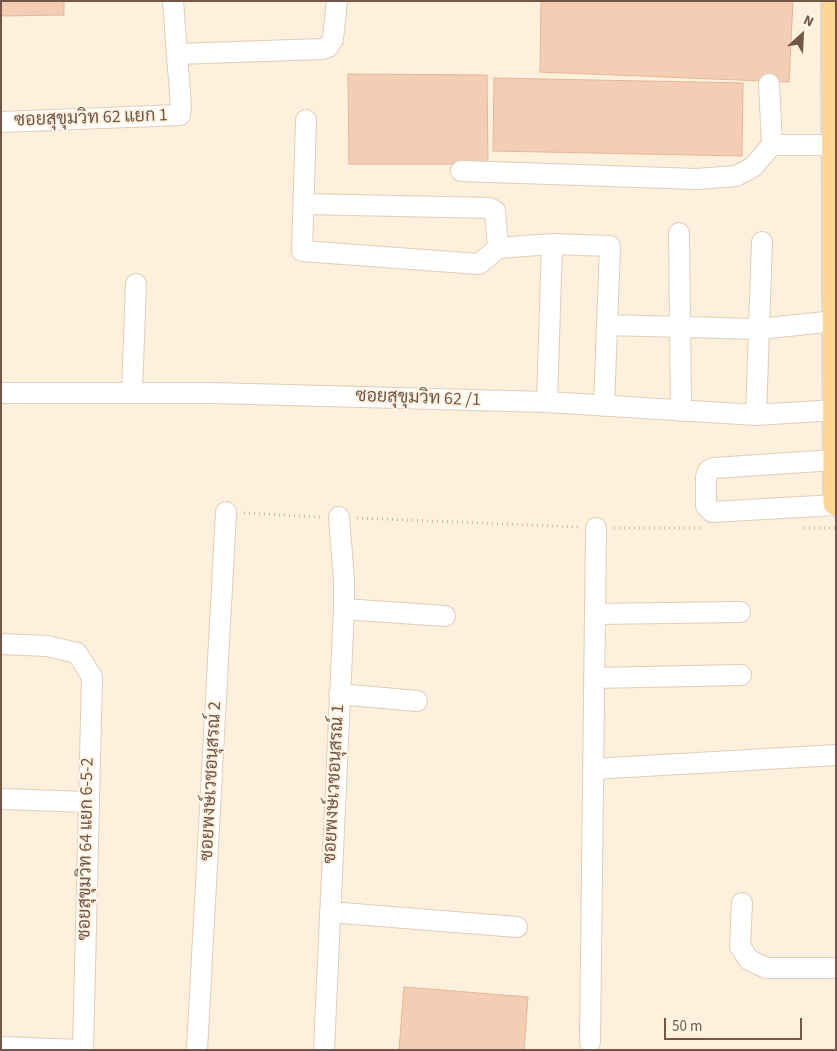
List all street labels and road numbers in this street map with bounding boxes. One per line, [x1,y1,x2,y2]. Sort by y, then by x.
street label: ซอยสุขุมวิท 62 แยก 1 [14,106,168,132]
street label: ซอยสุขุมวิท 62 /1 [355,386,481,412]
street label: ซอยพงษ์เวชอนุสรณ์ 2 [197,701,227,861]
street label: ซอยพงษ์เวชอนุสรณ์ 1 [320,704,350,864]
street label: ซอยสุขุมวิท 64 แยก 6-5-2 [75,757,99,941]

